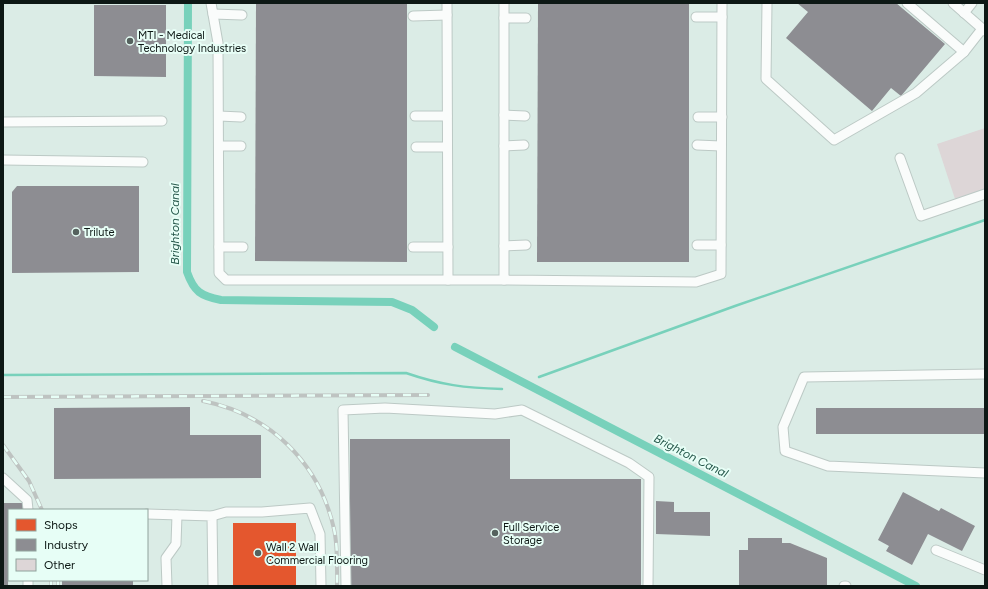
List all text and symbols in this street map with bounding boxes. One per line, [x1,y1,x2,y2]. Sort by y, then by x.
place label: MTI - Medical Technology Industries [138,29,246,55]
marker: MTI - Medical Technology Industries [125,36,135,46]
water label: Brighton Canal [168,183,182,265]
place label: Trilute [84,226,115,239]
marker: Trilute [71,227,81,237]
water label: Brighton Canal [652,431,731,481]
legend [8,509,148,581]
text: Shops [44,518,78,532]
place label: Full Service Storage [503,521,559,547]
marker: Full Service Storage [490,528,500,538]
text: Industry [44,538,89,552]
place label: Wall 2 Wall Commercial Flooring [266,541,368,567]
marker: Wall 2 Wall Commercial Flooring [253,548,263,558]
text: Other [44,558,75,572]

